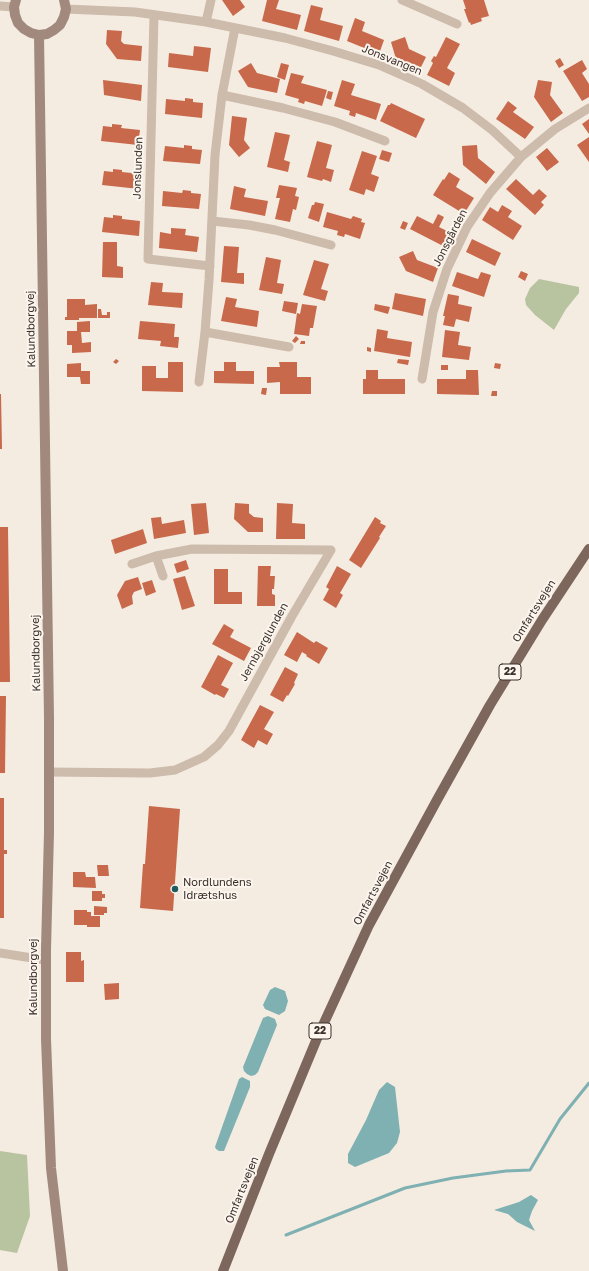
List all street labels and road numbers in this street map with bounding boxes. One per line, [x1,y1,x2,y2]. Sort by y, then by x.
street label: Jonsvangen [360,42,424,78]
street label: Jonslunden [130,137,146,199]
street label: Jonsgården [430,207,470,269]
street label: Kalundborgvej [24,290,38,368]
street label: Omfartsvejen [510,577,558,645]
street label: Jernbjerglunden [237,601,291,683]
street label: Kalundborgvej [29,614,43,692]
road number: 22 [499,664,521,680]
street label: Omfartsvejen [350,859,396,927]
street label: Kalundborgvej [27,939,41,1015]
road number: 22 [309,1023,331,1039]
street label: Omfartsvejen [223,1155,261,1225]

